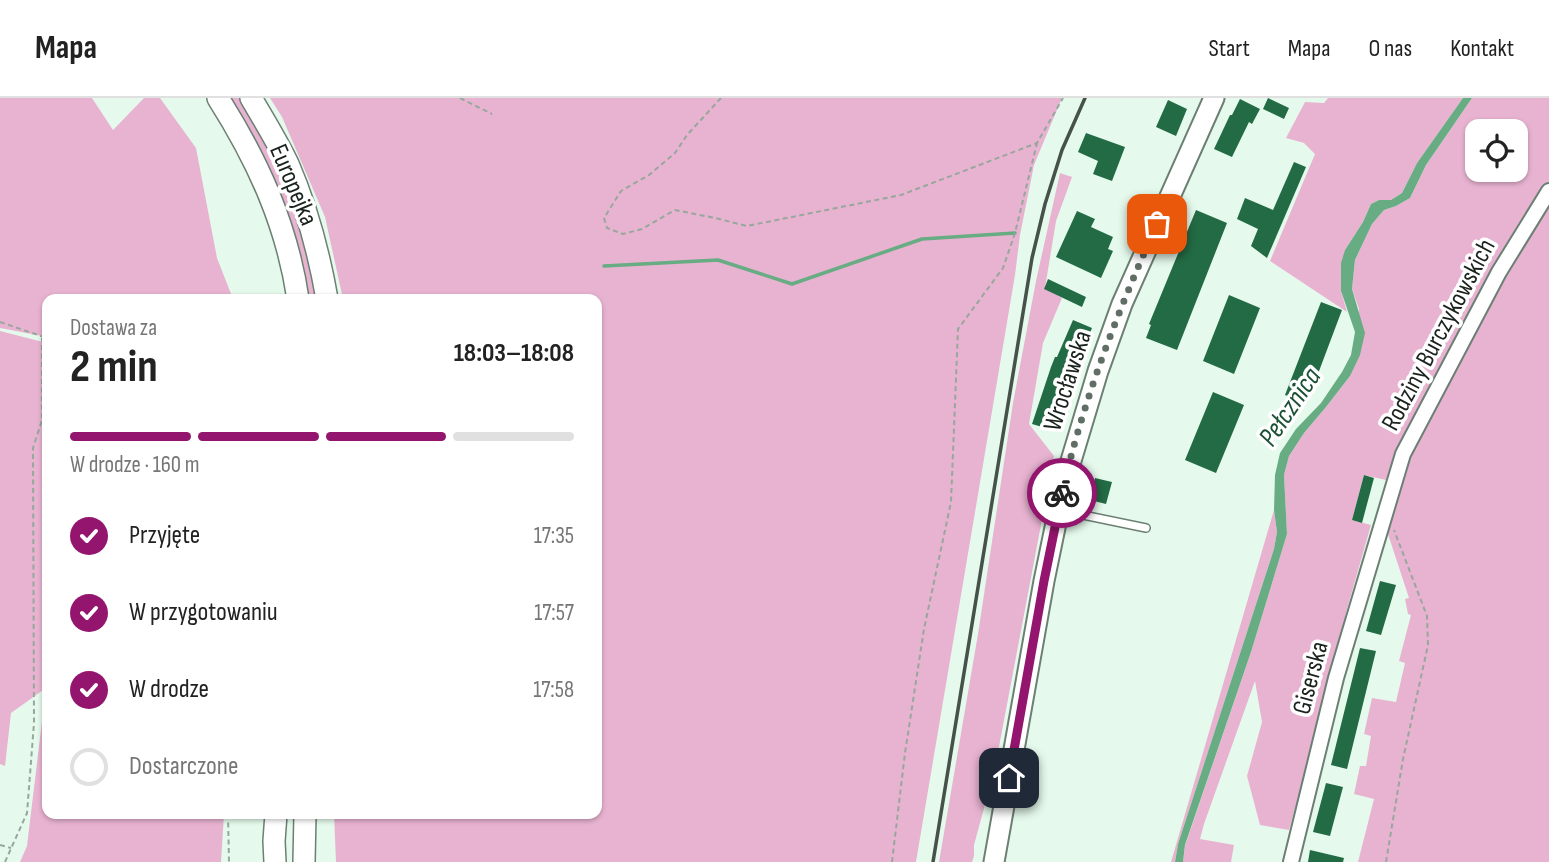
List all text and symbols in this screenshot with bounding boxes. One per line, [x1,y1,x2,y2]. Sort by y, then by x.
text: Mapa [35,28,97,68]
text: Start [1209,34,1250,63]
text: Mapa [1288,34,1330,63]
text: O nas [1368,34,1412,63]
text: Kontakt [1450,34,1514,63]
map controls [1465,119,1528,182]
button: locate [1465,119,1528,182]
street label: Europejka [262,140,324,230]
pin [1127,194,1187,254]
icon: bag [1138,205,1176,243]
street label: Rodziny Burczykowskich [1375,234,1503,436]
text: Dostawa za [70,314,157,342]
street label: Wrocławska [1037,327,1099,435]
text: 18:03–18:08 [454,338,574,369]
text: 2 min [70,340,158,395]
water label: Pełcznica [1252,361,1328,452]
text: W drodze · 160 m [70,451,199,479]
courier [1027,458,1097,528]
icon: bike [1043,474,1081,512]
icon: check [70,517,108,555]
text: Przyjęte [129,520,200,551]
text: 17:35 [534,522,574,550]
icon: check [70,594,108,632]
text: W przygotowaniu [129,597,278,628]
text: 17:57 [534,599,574,627]
street label: Giserska [1286,638,1336,718]
icon: check [70,671,108,709]
text: W drodze [129,674,209,705]
text: 17:58 [533,676,574,704]
pin [979,748,1039,808]
text: Dostarczone [129,751,238,782]
icon: home [990,759,1028,797]

